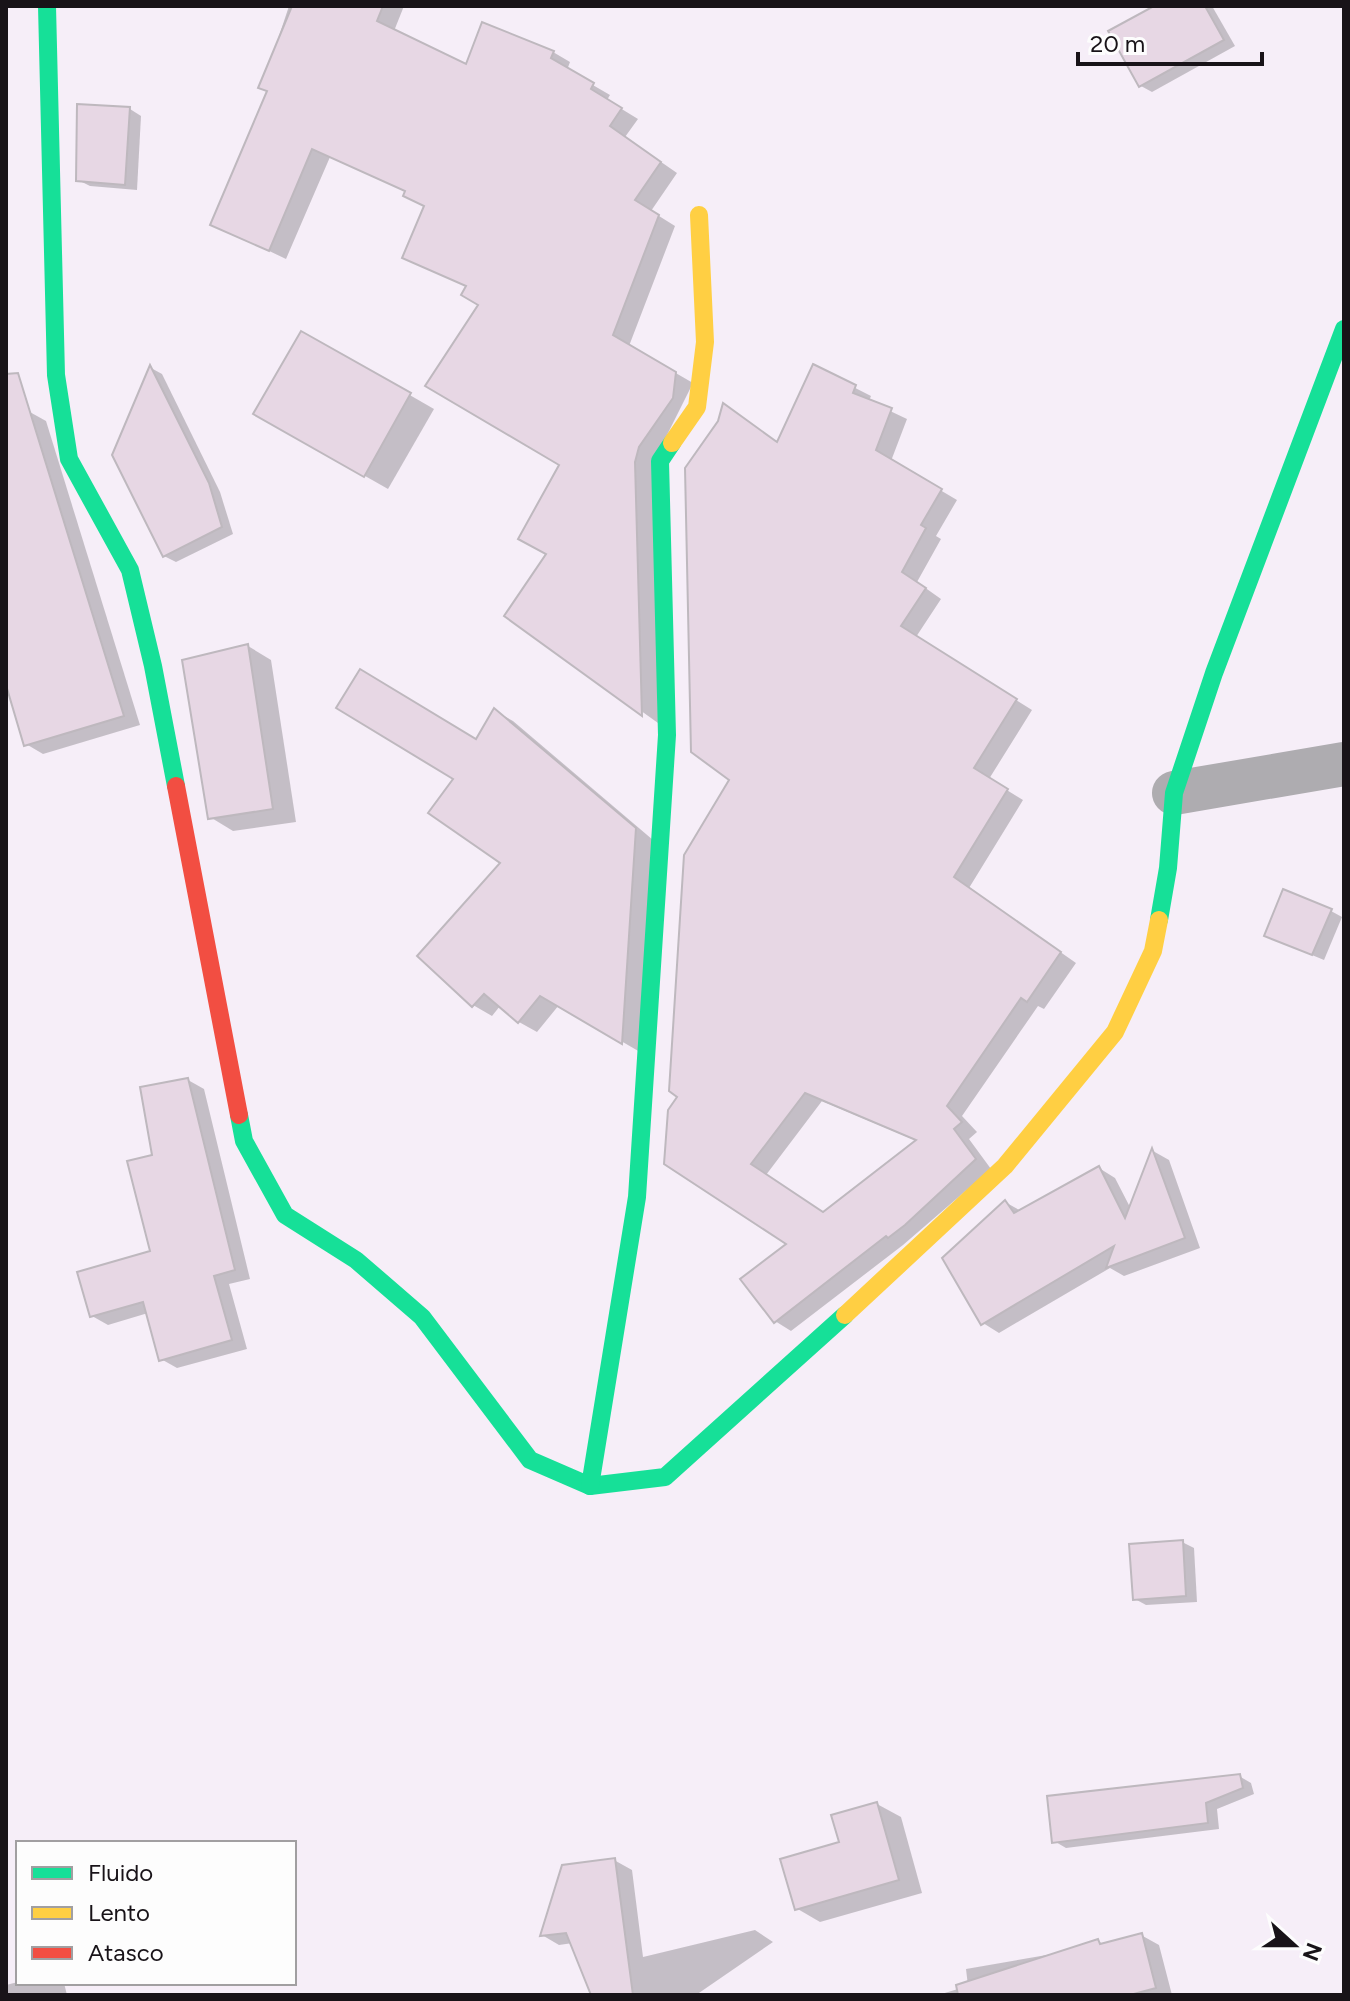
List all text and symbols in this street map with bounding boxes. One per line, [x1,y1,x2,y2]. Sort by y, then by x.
scale bar [1078,16,1262,66]
text: 20 m [1090,29,1145,58]
legend [16,1841,296,1985]
text: Fluido [88,1858,153,1887]
text: Lento [88,1898,150,1927]
north arrow [1254,1905,1334,1985]
text: Atasco [88,1938,164,1967]
text: N [1297,1939,1328,1965]

